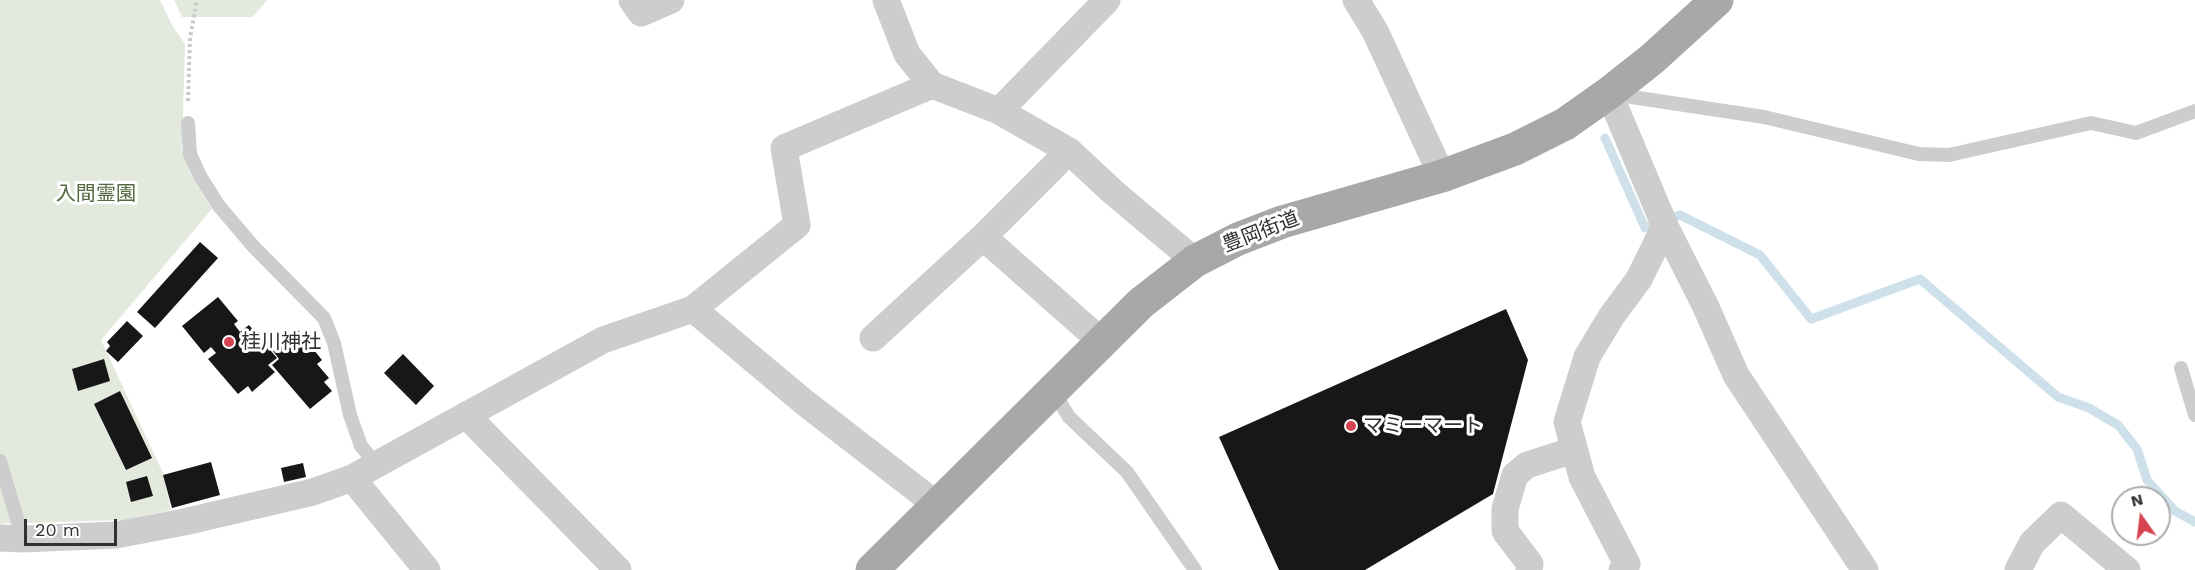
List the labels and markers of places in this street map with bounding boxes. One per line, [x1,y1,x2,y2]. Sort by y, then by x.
place label: 桂川神社 [241,330,321,354]
marker: 桂川神社 [222,335,236,349]
place label: マミーマート [1363,414,1483,438]
marker: マミーマート [1344,419,1358,433]

